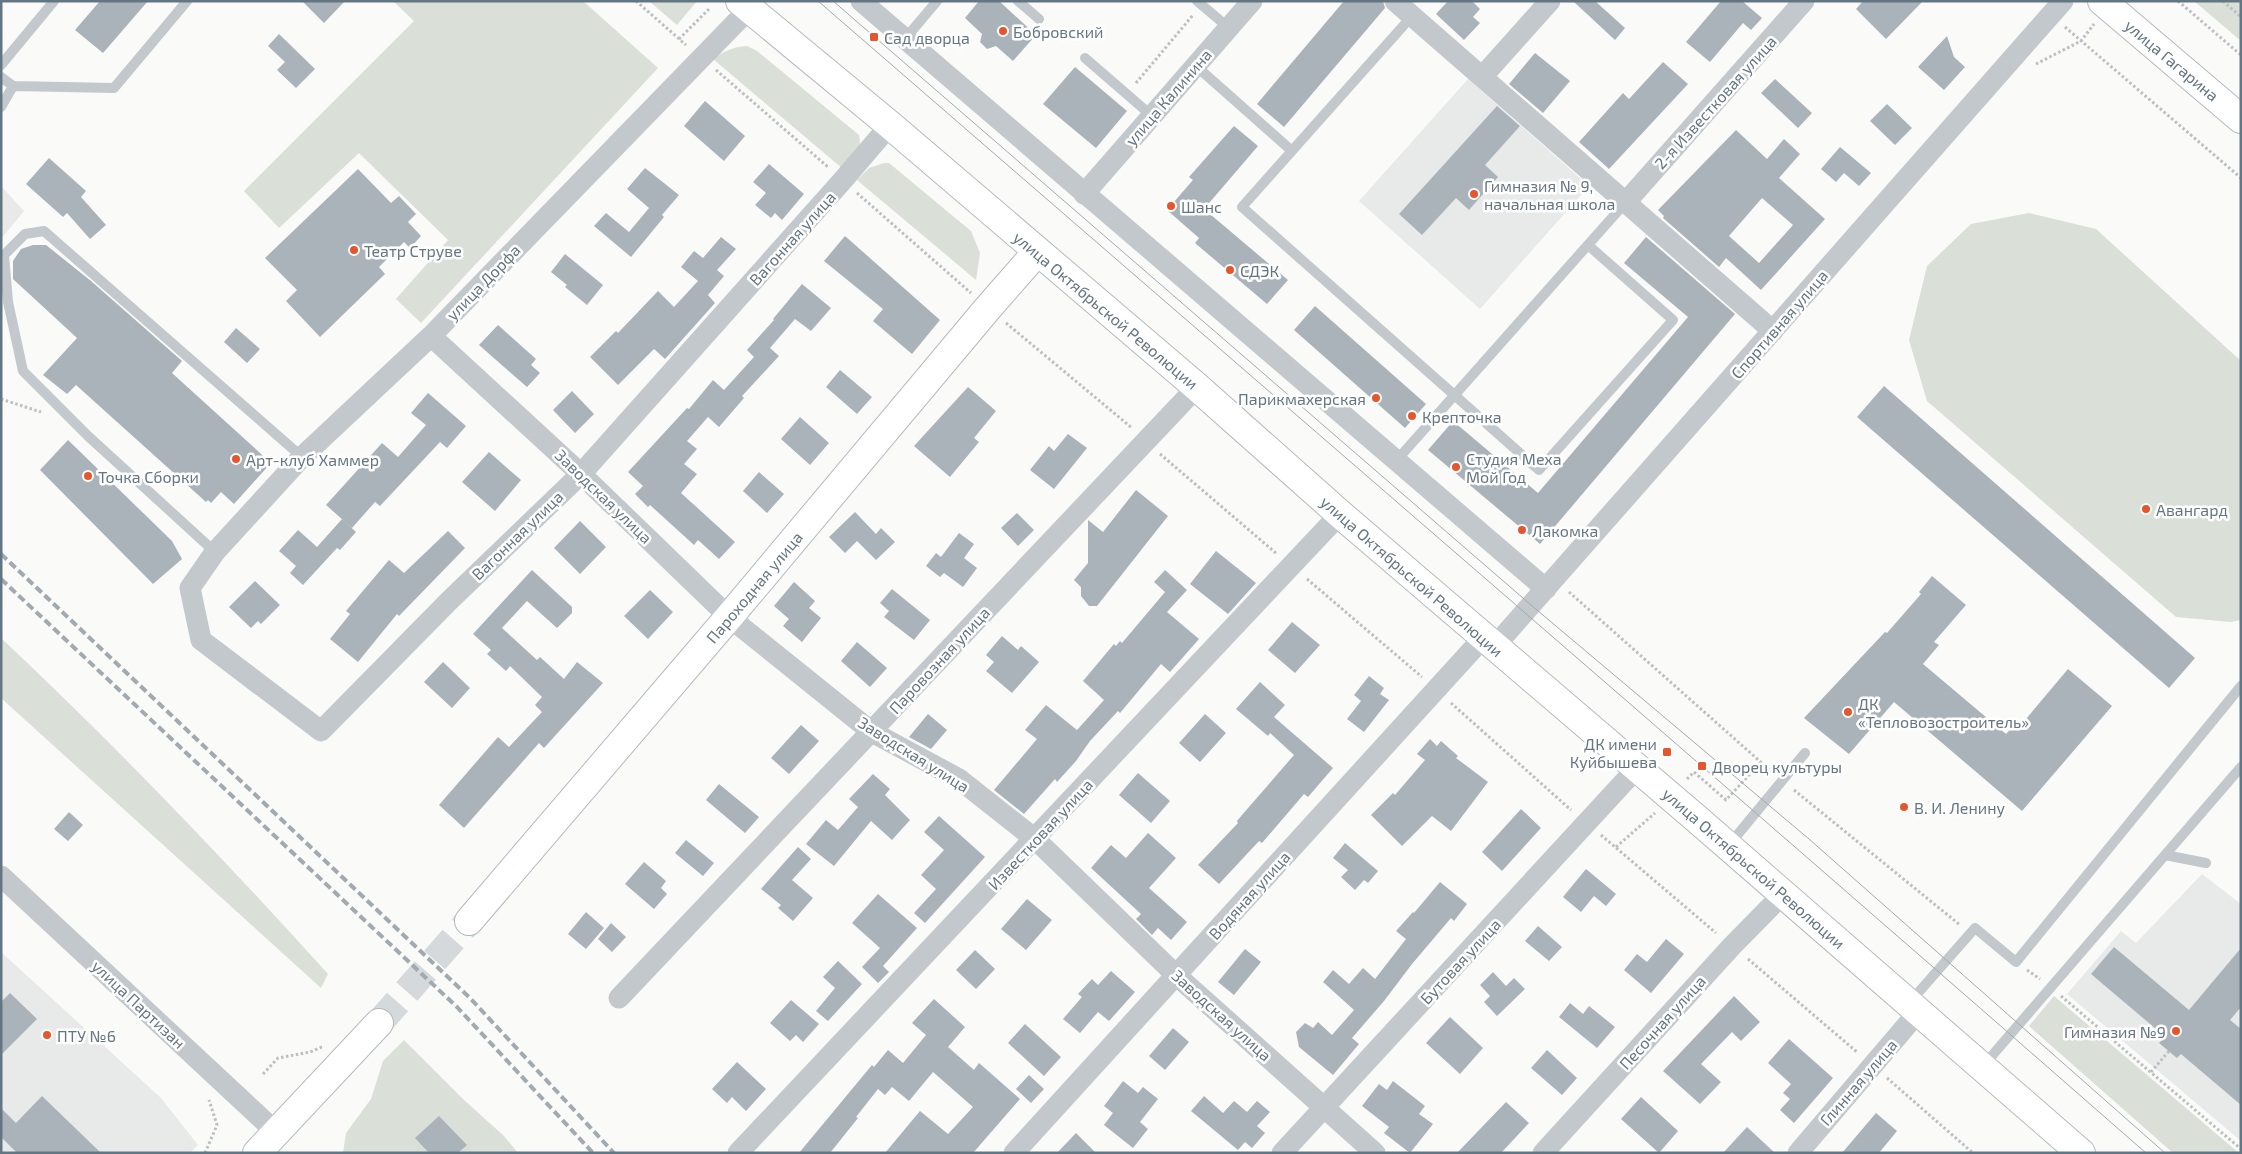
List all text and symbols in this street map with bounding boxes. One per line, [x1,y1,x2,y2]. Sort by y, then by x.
street label: улица Гагарина [2121,15,2223,106]
place label: Бобровский [1013,22,1103,41]
marker: Бобровский [997,25,1009,37]
place label: Сад дворца [884,28,970,47]
marker: Сад дворца [868,31,880,43]
street label: 2-я Известковая улица [1650,31,1781,173]
street label: улица Калинина [1121,45,1216,150]
place label: Гимназия № 9, начальная школа [1484,176,1615,213]
street label: Вагонная улица [745,187,840,289]
marker: Гимназия № 9, начальная школа [1468,188,1480,200]
place label: Шанс [1181,197,1222,216]
marker: Шанс [1165,200,1177,212]
street label: улица Октябрьской Революции [1009,227,1202,394]
street label: улица Дорфа [442,240,525,325]
place label: Театр Струве [364,241,462,261]
marker: Театр Струве [348,244,360,256]
place label: СДЭК [1240,261,1279,280]
marker: СДЭК [1224,264,1236,276]
street label: Спортивная улица [1727,266,1832,383]
place label: Парикмахерская [1238,389,1366,408]
marker: Парикмахерская [1370,392,1382,404]
place label: Крепточка [1422,407,1502,426]
marker: Крепточка [1406,410,1418,422]
street label: Заводская улица [551,445,656,548]
place label: Студия Меха Мой Год [1466,449,1562,486]
place label: Арт-клуб Хаммер [246,450,379,470]
marker: Арт-клуб Хаммер [230,453,242,465]
marker: Студия Меха Мой Год [1450,461,1462,473]
place label: Точка Сборки [98,467,199,486]
marker: Точка Сборки [82,470,94,482]
street label: Вагонная улица [467,487,567,584]
street label: улица Октябрьской Революции [1316,492,1507,661]
place label: Авангард [2156,500,2228,519]
marker: Авангард [2140,503,2152,515]
place label: Лакомка [1532,521,1598,540]
marker: Лакомка [1516,524,1528,536]
street label: Пароходная улица [702,527,807,647]
street label: Паровозная улица [885,603,994,718]
place label: ДК «Тепловозостроитель» [1858,694,2029,731]
marker: ДК «Тепловозостроитель» [1842,706,1854,718]
street label: Заводская улица [855,712,973,797]
place label: ДК имени Куйбышева [1570,734,1657,772]
marker: ДК имени Куйбышева [1661,746,1673,758]
place label: Дворец культуры [1712,757,1842,777]
marker: Дворец культуры [1696,760,1708,772]
street label: Известковая улица [984,775,1097,894]
street label: улица Октябрьской Революции [1658,784,1849,953]
place label: В. И. Ленину [1914,798,2006,818]
marker: В. И. Ленину [1898,801,1910,813]
street label: Водяная улица [1204,847,1294,944]
street label: Бутовая улица [1416,914,1505,1008]
street label: улица Партизан [88,956,190,1053]
street label: Заводская улица [1168,965,1276,1065]
street label: Песочная улица [1615,971,1710,1074]
place label: Гимназия №9 [2064,1022,2166,1041]
marker: Гимназия №9 [2170,1025,2182,1037]
place label: ПТУ №6 [57,1026,116,1045]
marker: ПТУ №6 [41,1029,53,1041]
street label: Глинная улица [1815,1035,1901,1130]

